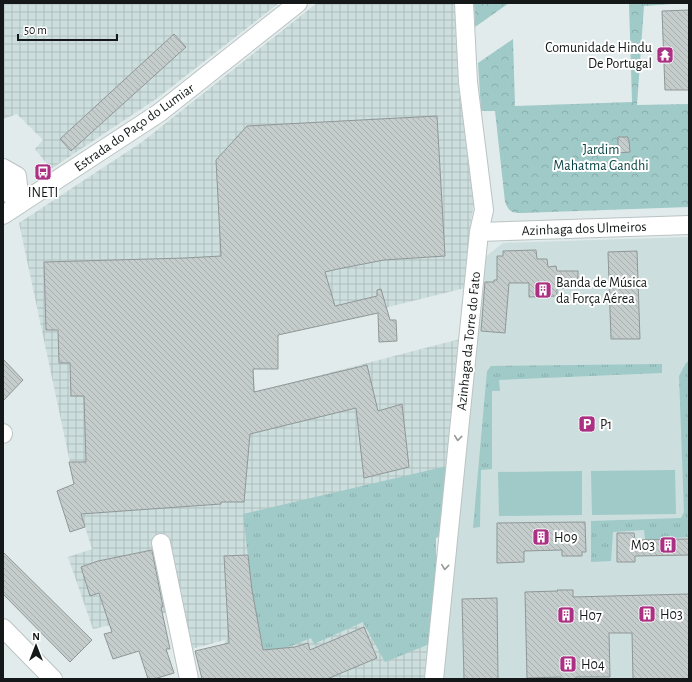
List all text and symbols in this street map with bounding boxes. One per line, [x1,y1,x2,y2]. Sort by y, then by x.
scale bar [18,16,117,42]
text: 50 m [24,24,47,36]
place label: Comunidade Hindu De Portugal [545,41,652,71]
temple icon: Comunidade Hindu De Portugal [655,45,675,65]
street label: Estrada do Paço do Lumiar [72,81,197,174]
park label: Jardim Mahatma Gandhi [553,143,649,173]
bus stop icon: INETI [33,162,53,182]
place label: INETI [28,186,58,200]
street label: Azinhaga dos Ulmeiros [521,220,647,238]
street label: Azinhaga da Torre do Fato [455,271,483,411]
place label: Banda de Música da Força Aérea [556,276,648,306]
building icon: Banda de Música da Força Aérea [533,280,553,300]
parking icon: P1 [577,414,597,434]
place label: P1 [600,418,612,432]
one-way arrow [454,435,463,441]
building icon: H09 [531,527,551,547]
place label: H09 [554,531,578,545]
building icon: M03 [658,535,678,555]
place label: M03 [631,539,655,553]
one-way arrow [441,564,450,570]
building icon: H03 [637,604,657,624]
building icon: H07 [556,605,576,625]
place label: H03 [660,608,683,622]
place label: H07 [579,609,602,623]
north arrow [16,626,56,666]
text: N [32,631,40,642]
building icon: H04 [558,654,578,674]
place label: H04 [581,658,605,672]

